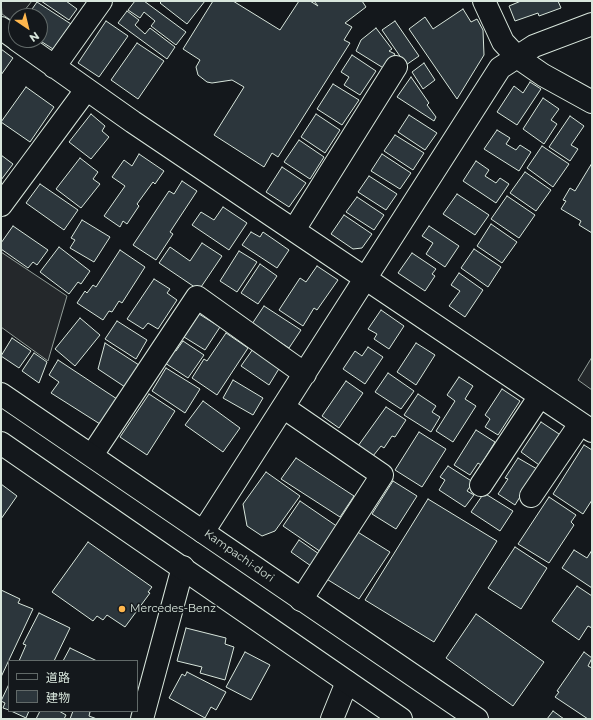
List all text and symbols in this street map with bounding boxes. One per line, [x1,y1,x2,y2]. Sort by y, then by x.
north arrow [8,8,48,48]
text: N [27,29,42,45]
street label: Kampachi-dori [202,527,276,585]
place label: Mercedes-Benz [130,602,216,616]
marker: Mercedes-Benz [117,604,127,614]
legend [8,660,138,712]
text: 道路 [46,670,70,685]
text: 建物 [46,690,70,705]

